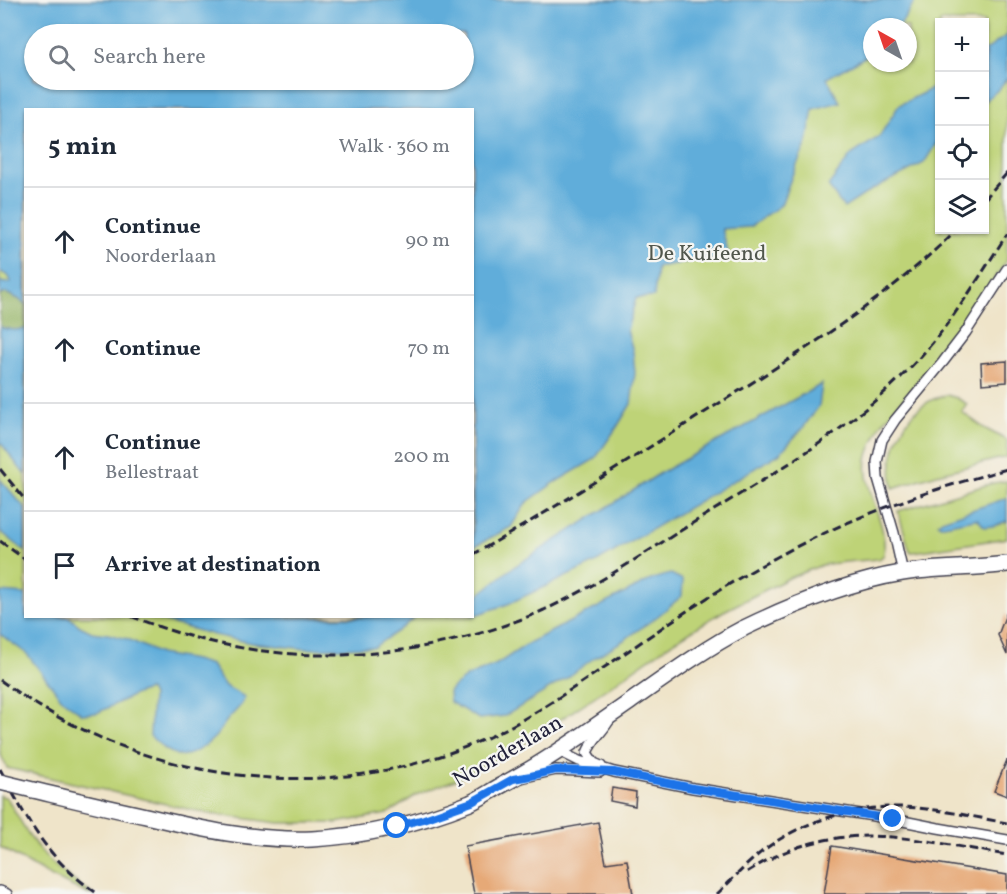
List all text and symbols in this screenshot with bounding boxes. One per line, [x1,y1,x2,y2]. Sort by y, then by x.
north arrow [863,18,917,72]
map controls [935,18,989,234]
button: + [935,18,989,72]
search box [24,24,474,90]
icon: search [45,41,78,74]
text: Search here [93,42,206,73]
button: − [935,72,989,126]
button: locate [935,126,989,180]
text: 5 min [48,129,117,165]
text: Walk · 360 m [338,133,450,161]
button: layers [935,180,989,234]
text: Continue [105,212,201,243]
icon: ahead [48,225,81,258]
text: 90 m [406,227,450,255]
park label: De Kuifeend [648,239,766,270]
text: Noorderlaan [105,243,216,271]
icon: ahead [48,333,81,366]
text: Continue [105,334,201,365]
text: 70 m [407,335,450,363]
text: Continue [105,428,201,459]
icon: ahead [48,441,81,474]
text: 200 m [393,443,450,471]
text: Bellestraat [105,459,199,487]
icon: arrive [48,549,81,582]
text: Arrive at destination [105,550,321,581]
street label: Noorderlaan [447,708,569,796]
route end [879,805,905,831]
route start [383,812,409,838]

